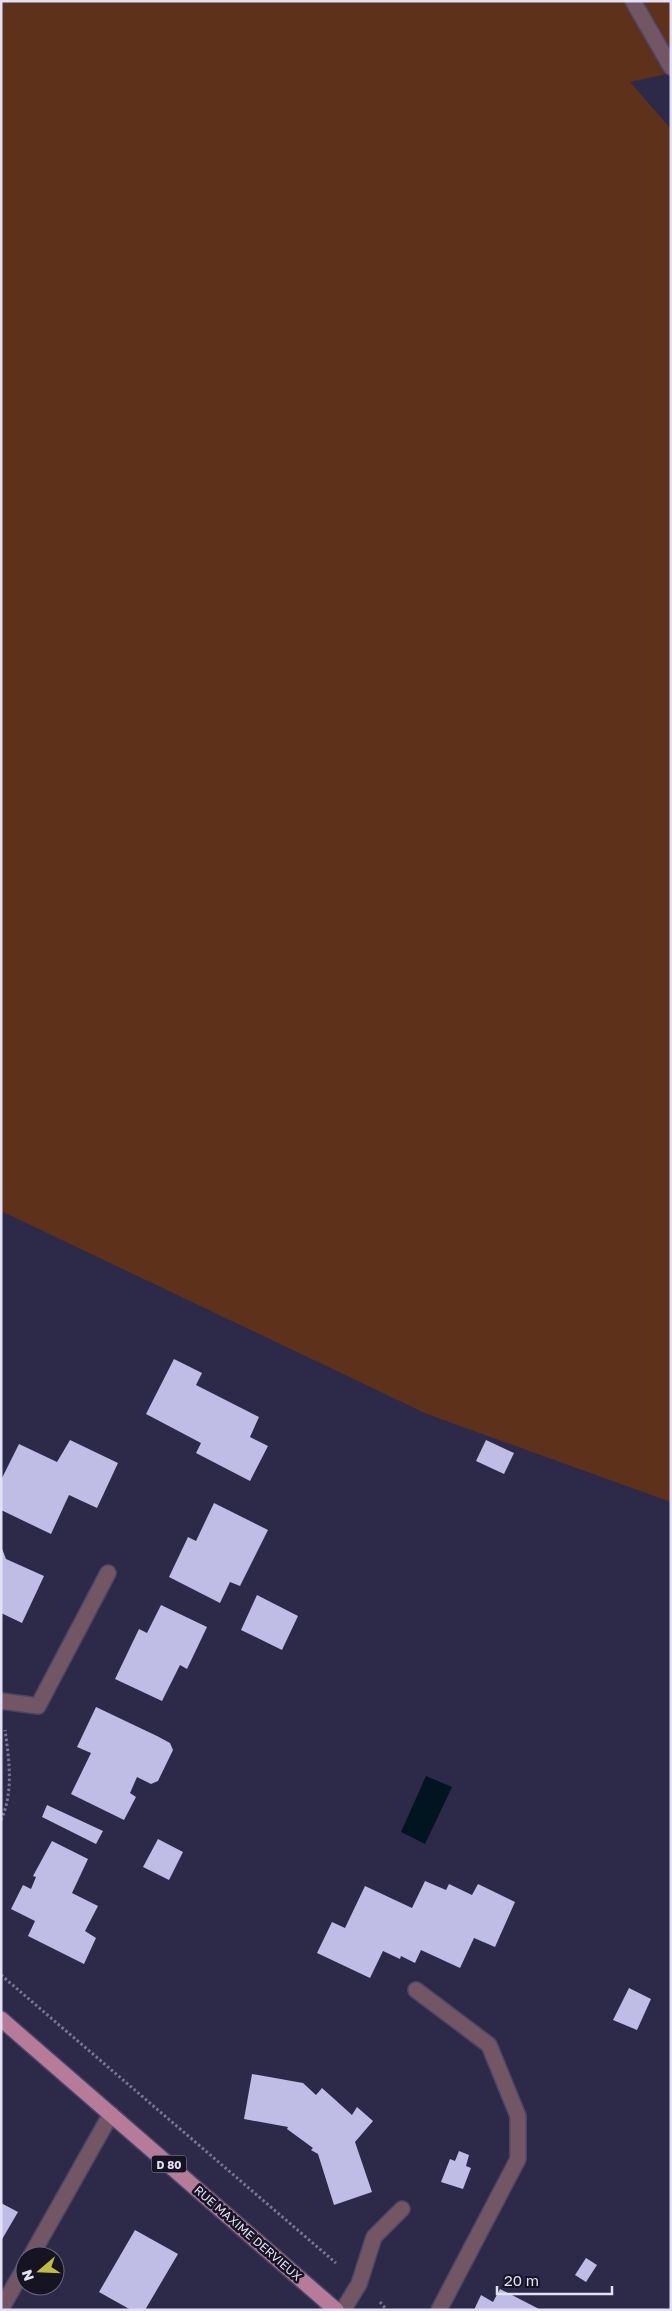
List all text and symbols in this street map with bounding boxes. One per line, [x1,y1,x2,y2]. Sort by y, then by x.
road number: D 80 [152,2156,186,2172]
street label: RUE MAXIME DERVIEUX [191,2182,305,2284]
north arrow [15,2246,65,2296]
scale bar [497,2264,612,2296]
text: N [17,2268,37,2283]
text: 20 m [504,2271,539,2289]

